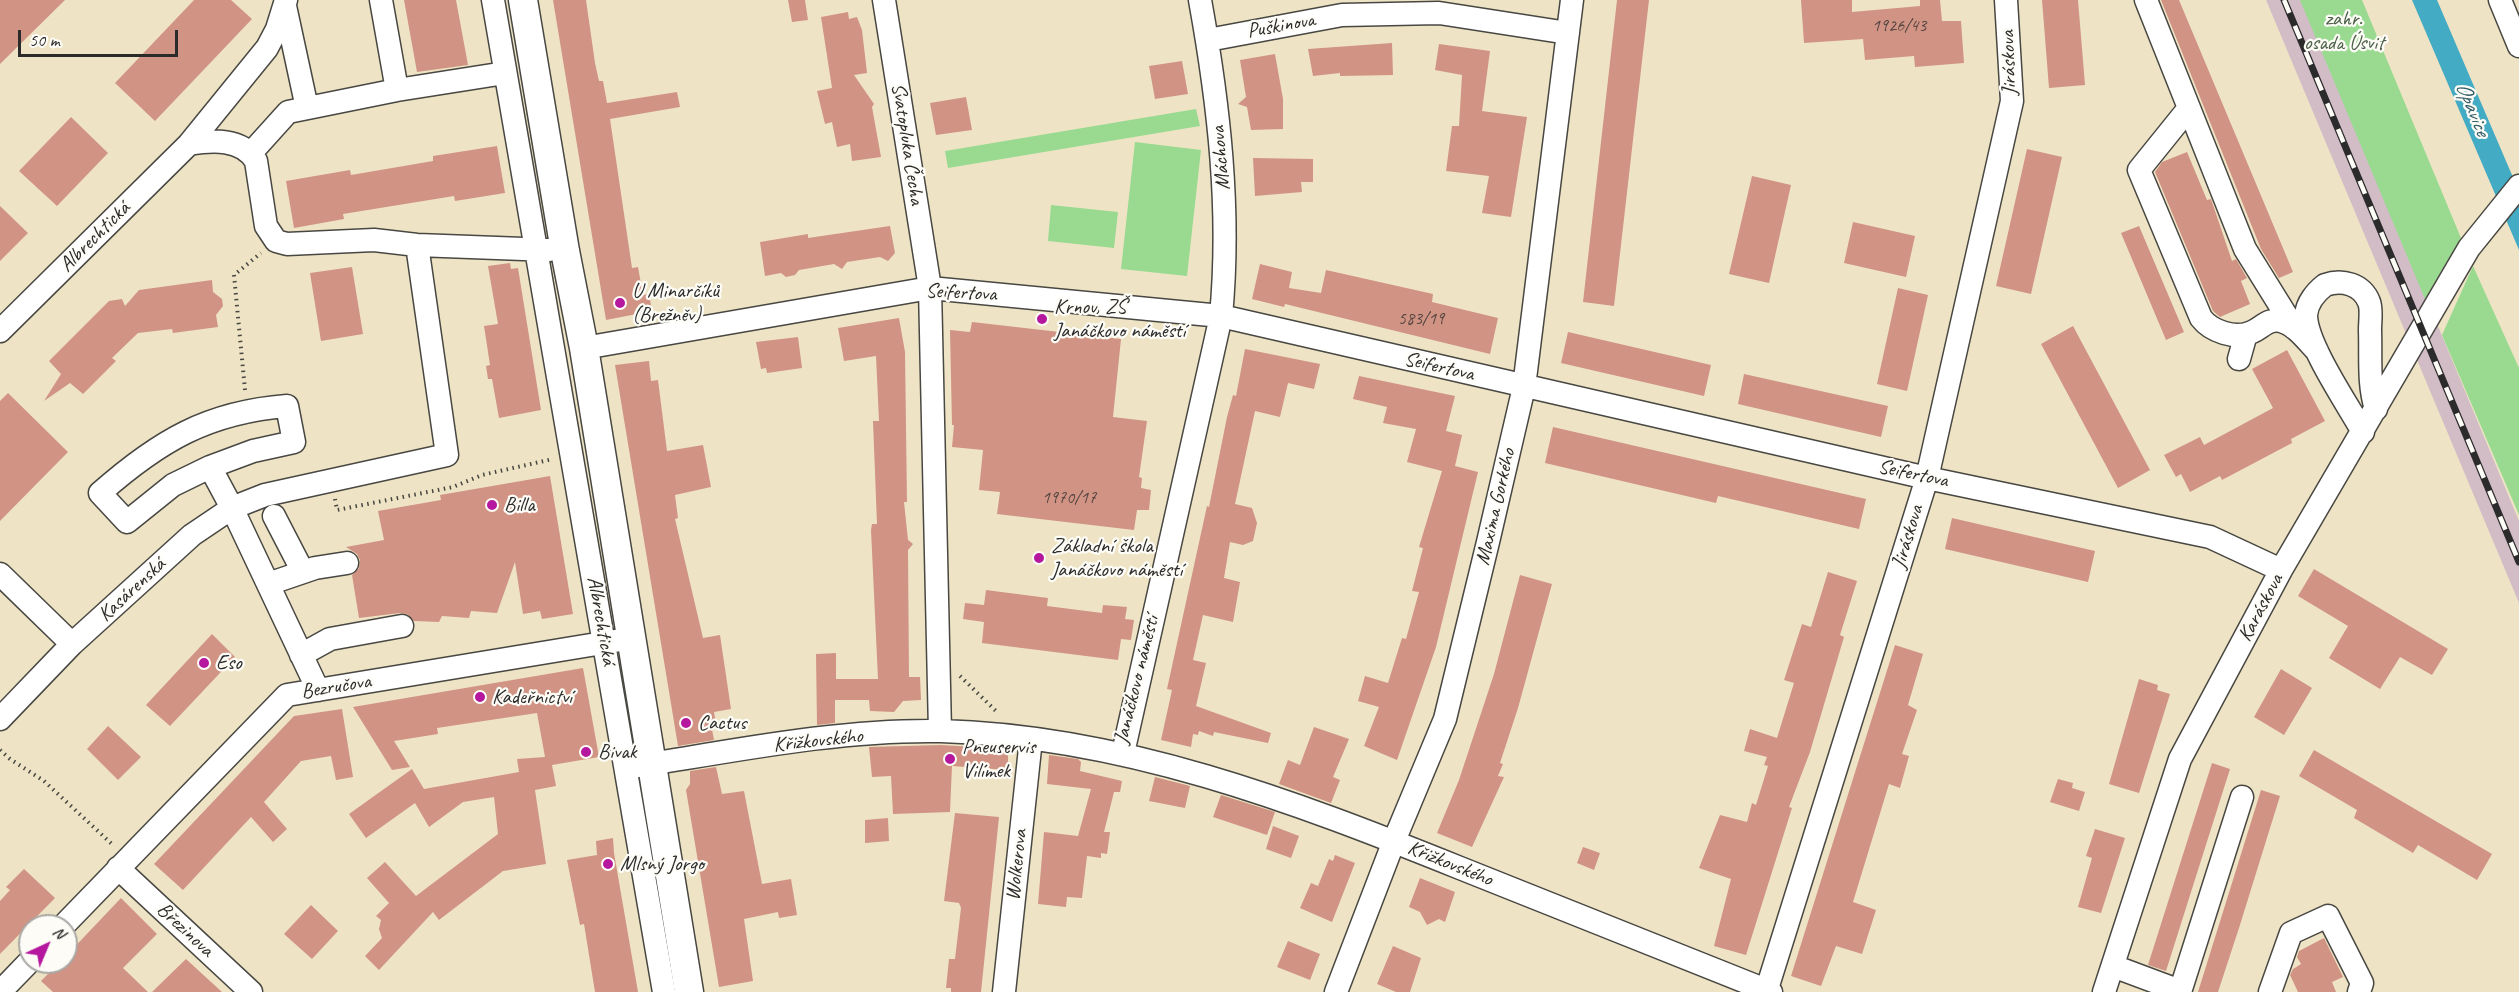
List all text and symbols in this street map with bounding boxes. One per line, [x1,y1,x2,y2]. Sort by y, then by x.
park label: zahr. osada Úsvit [2304,6,2384,56]
street label: Puškinova [1245,8,1317,44]
house number: 1926/43 [1872,15,1926,37]
scale bar [21,18,182,56]
text: 50 m [29,29,60,51]
street label: Jiráskova [1995,30,2023,96]
water label: Opavice [2449,78,2495,140]
street label: Svatopluka Čecha [885,81,929,207]
street label: Máchova [1206,125,1236,191]
street label: Albrechtická [54,196,136,278]
place label: U Minarčíků (Brežněv) [632,278,719,328]
street label: Seifertova [925,279,997,307]
place label: Krnov, ZŠ Janáčkovo náměstí [1054,294,1185,344]
marker: U Minarčíků (Brežněv) [613,296,627,310]
house number: 583/19 [1398,308,1444,330]
marker: Krnov, ZŠ Janáčkovo náměstí [1035,312,1049,326]
street label: Seifertova [1402,347,1476,387]
street label: Maxima Gorkého [1470,446,1522,568]
street label: Seifertova [1876,454,1950,494]
house number: 1970/17 [1042,487,1096,509]
place label: Billa [504,492,535,518]
marker: Billa [485,498,499,512]
street label: Jiráskova [1886,502,1930,572]
place label: Základní škola Janáčkovo náměstí [1051,533,1182,583]
marker: Základní škola Janáčkovo náměstí [1032,551,1046,565]
street label: Kasárenská [93,552,171,628]
street label: Karáskova [2233,570,2289,646]
street label: Albrechtická [581,575,621,667]
street label: Janáčkovo náměstí [1109,613,1165,747]
place label: Eso [216,650,242,676]
marker: Eso [197,656,211,670]
street label: Bezručova [299,669,373,705]
place label: Kadeřnictví [492,684,572,710]
marker: Kadeřnictví [473,690,487,704]
place label: Cactus [698,710,746,736]
marker: Cactus [679,716,693,730]
street label: Křižkovského [772,724,864,758]
place label: Pneuservis Vilímek [962,734,1035,784]
place label: Bivak [598,739,636,765]
marker: Bivak [579,745,593,759]
marker: Pneuservis Vilímek [943,752,957,766]
street label: Wolkerova [1001,828,1033,902]
street label: Křižkovského [1404,836,1496,892]
place label: Mlsný Jorgo [620,851,704,877]
marker: Mlsný Jorgo [601,857,615,871]
street label: Březinova [151,897,219,963]
north arrow [18,914,78,974]
text: N [49,922,70,943]

